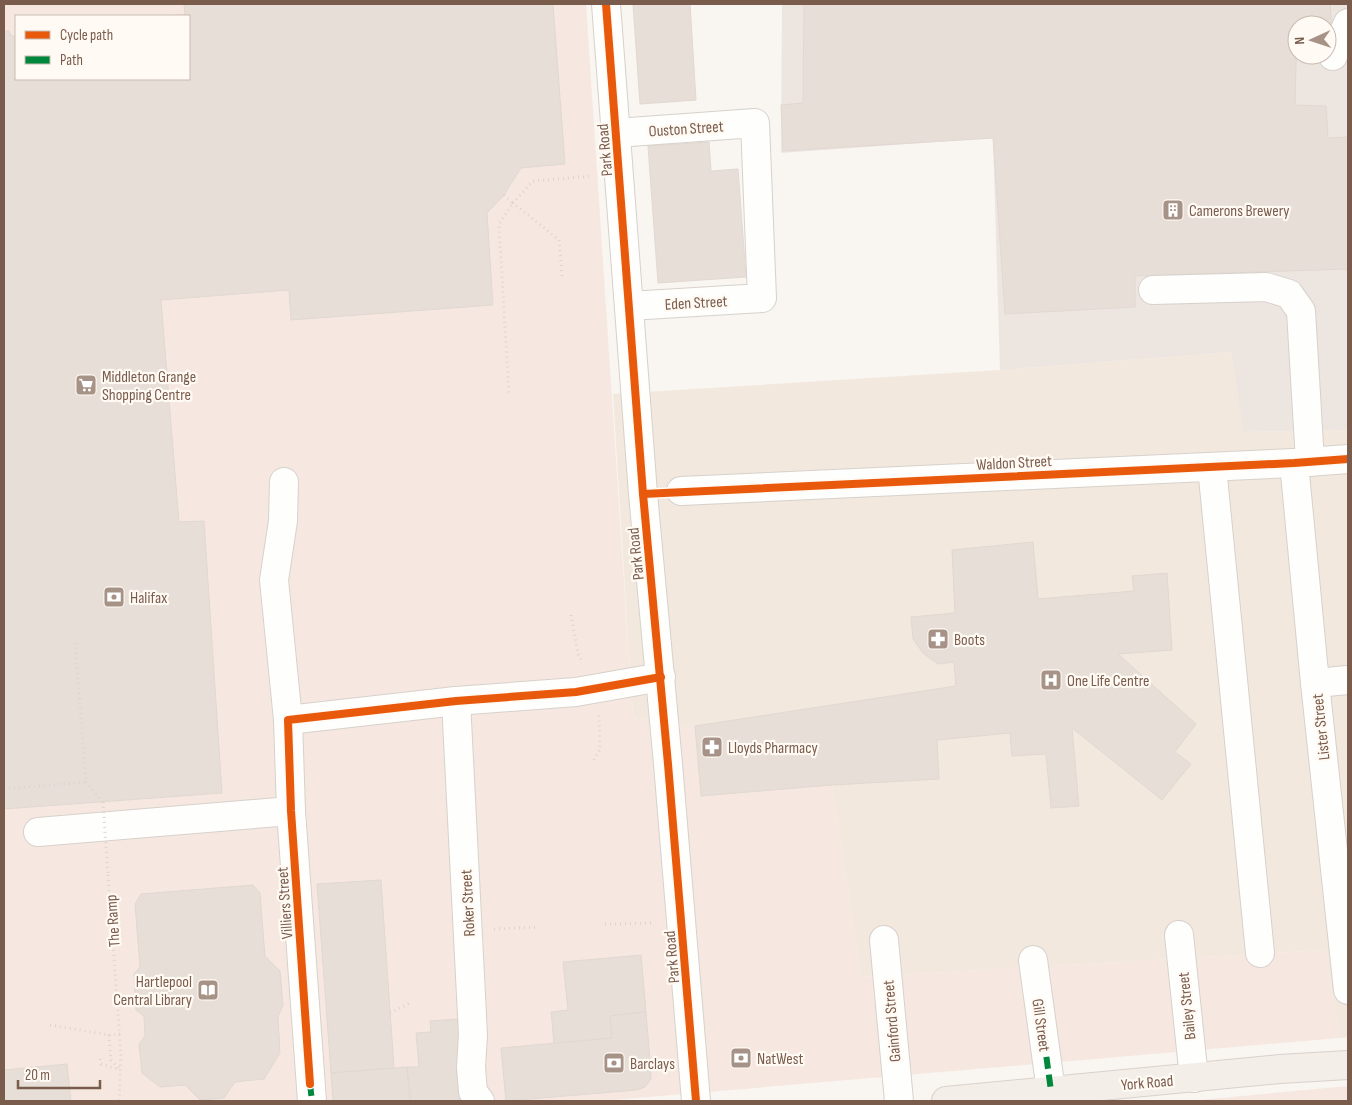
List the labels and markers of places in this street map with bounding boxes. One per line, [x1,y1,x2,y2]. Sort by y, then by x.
building icon: Camerons Brewery [1161,198,1185,222]
place label: Camerons Brewery [1189,202,1290,221]
place label: Middleton Grange Shopping Centre [102,368,196,405]
supermarket icon: Middleton Grange Shopping Centre [74,373,98,397]
bank icon: Halifax [102,585,126,609]
place label: Halifax [130,589,167,608]
pharmacy icon: Boots [926,627,950,651]
place label: Boots [954,631,985,650]
hospital icon: One Life Centre [1039,668,1063,692]
place label: One Life Centre [1067,672,1150,691]
pharmacy icon: Lloyds Pharmacy [700,735,724,759]
place label: Lloyds Pharmacy [728,739,818,758]
place label: Hartlepool Central Library [113,973,192,1010]
library icon: Hartlepool Central Library [196,978,220,1002]
bank icon: NatWest [729,1046,753,1070]
place label: NatWest [757,1050,804,1069]
bank icon: Barclays [602,1051,626,1075]
place label: Barclays [630,1055,675,1074]

